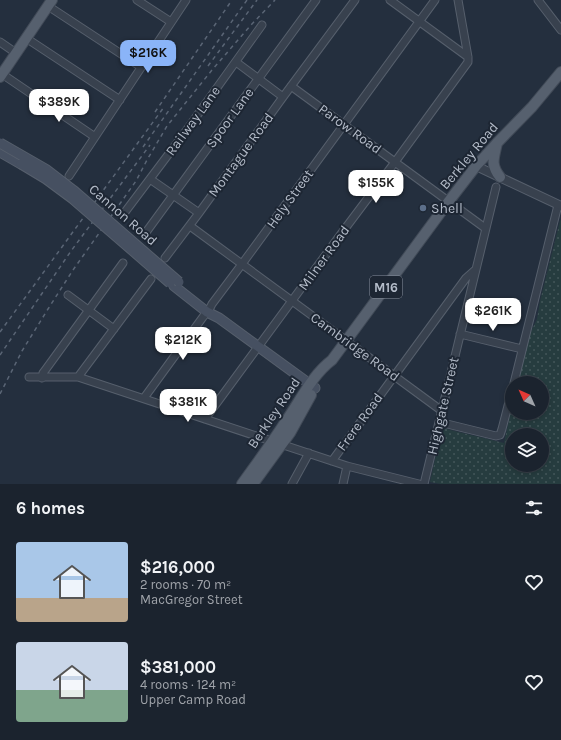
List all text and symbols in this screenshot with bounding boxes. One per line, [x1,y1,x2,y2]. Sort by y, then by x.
pin: $216K [120,40,176,74]
text: $216K [129,45,167,60]
street label: Railway Lane [162,83,224,159]
street label: Spoor Lane [202,85,258,151]
pin: $389K [31,89,87,123]
text: $389K [38,94,80,109]
street label: Parow Road [315,100,385,158]
street label: Montague Road [205,110,277,200]
street label: Berkley Road [436,119,502,193]
street label: Hely Street [263,166,317,232]
pin: $155K [348,170,404,204]
text: $155K [357,175,395,190]
street label: Cannon Road [85,181,161,249]
place label: Shell [431,200,463,217]
marker: Shell [418,203,428,213]
street label: Milner Road [295,222,353,294]
road number: M16 [370,276,402,298]
pin: $261K [465,298,521,332]
text: $261K [474,303,512,318]
street label: Cambridge Road [307,309,403,385]
pin: $212K [155,327,211,361]
text: $212K [164,332,202,347]
street label: Highgate Street [424,356,462,456]
street label: Berkley Road [244,374,304,452]
north arrow [505,376,549,420]
map controls [505,376,549,472]
pin: $381K [160,389,216,423]
street label: Frere Road [333,390,387,454]
text: $381K [169,394,207,409]
button: layers [505,428,549,472]
icon: filters [523,497,545,519]
text: 6 homes [16,498,85,518]
text: $216,000 [140,557,215,577]
icon: home [48,558,96,606]
icon: heart [523,571,545,593]
text: 2 rooms · 70 m² [140,577,231,592]
text: MacGregor Street [140,592,243,607]
text: $381,000 [140,657,216,677]
icon: home [48,658,96,706]
icon: heart [523,671,545,693]
text: 4 rooms · 124 m² [140,677,236,692]
text: Upper Camp Road [140,692,246,707]

